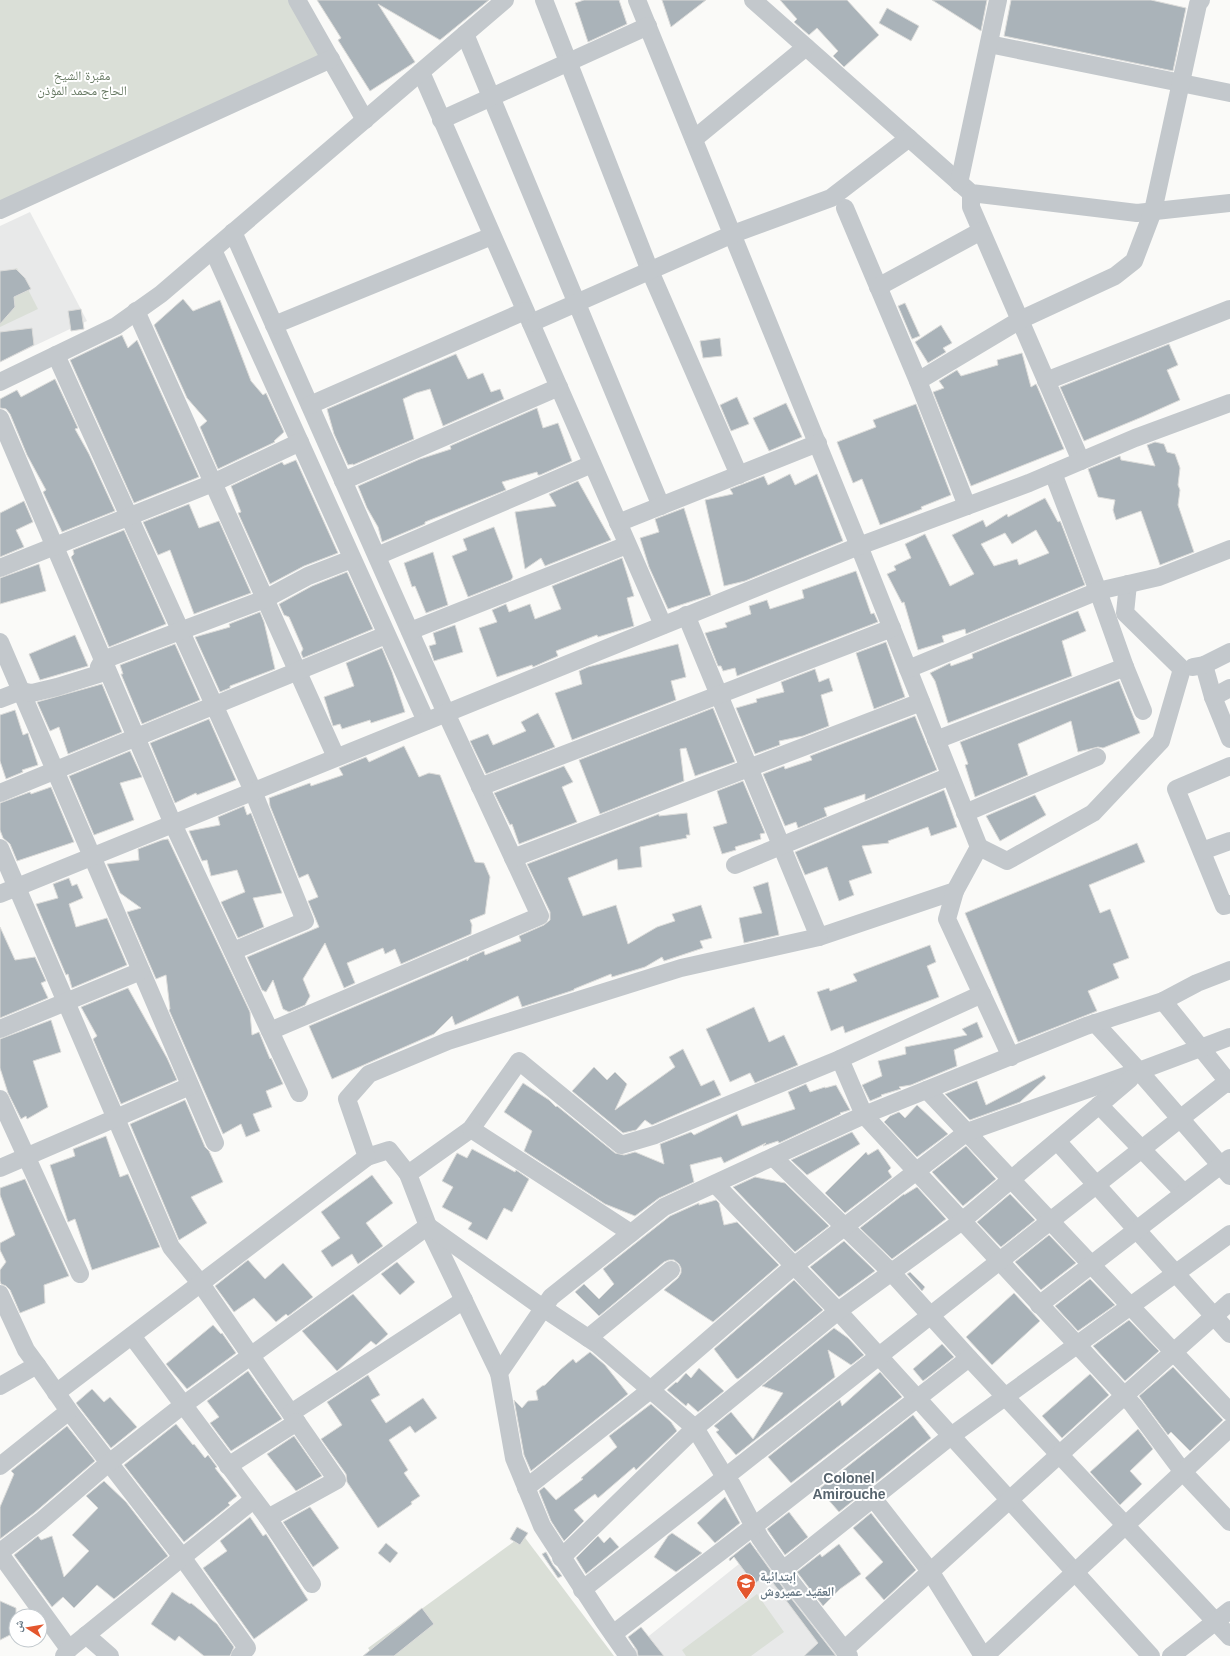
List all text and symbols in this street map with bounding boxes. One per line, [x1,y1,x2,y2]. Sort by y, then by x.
park label: مقبرة الشيخ الحاج محمد المؤذن [37,68,127,100]
district label: Colonel Amirouche [812,1470,886,1502]
place label: إبتدائية العقيد عميروش [760,1569,834,1600]
school or university icon: إبتدائية العقيد عميروش [735,1572,757,1600]
north arrow [8,1608,48,1648]
text: ش [11,1619,27,1633]

